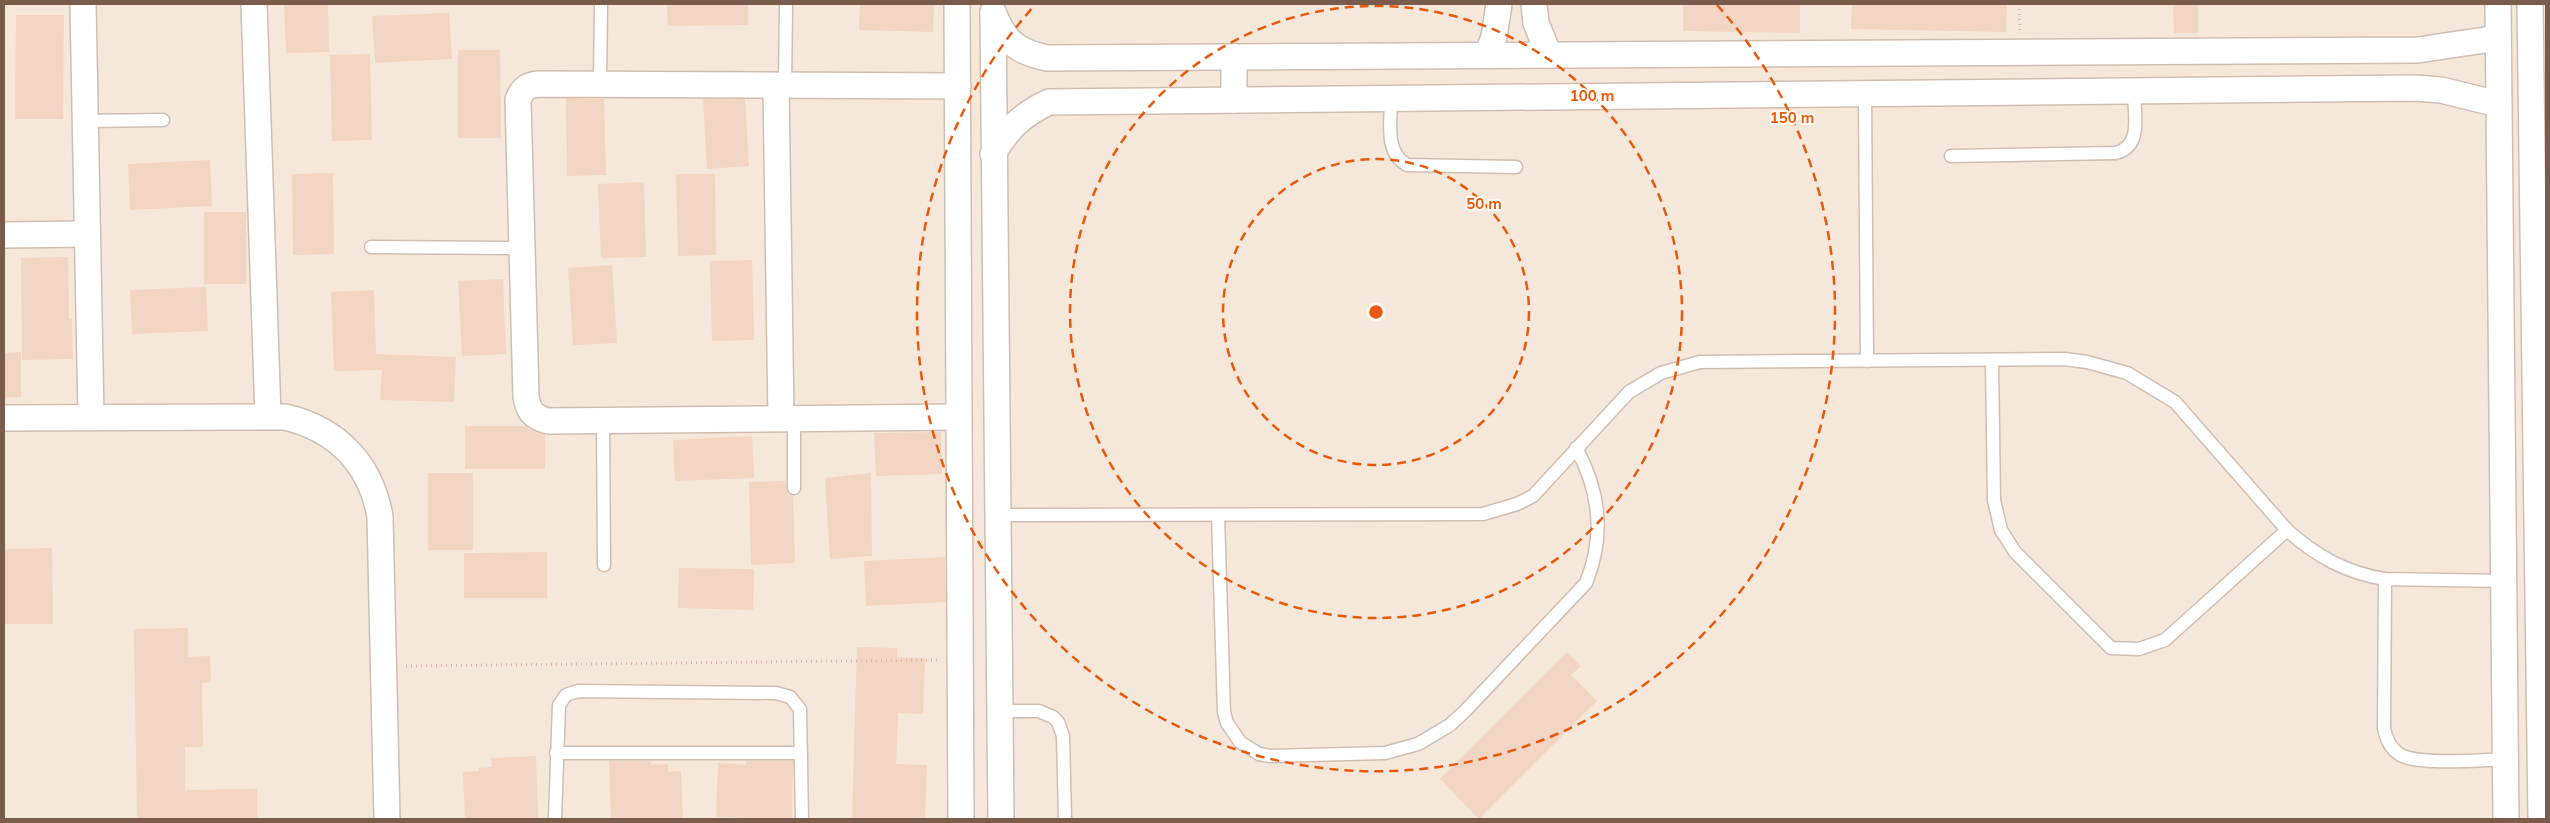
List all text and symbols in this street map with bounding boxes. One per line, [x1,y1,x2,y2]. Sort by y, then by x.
text: 100 m [1570,86,1614,105]
text: 150 m [1770,108,1814,127]
text: 50 m [1466,194,1502,213]
centre of rings [1367,303,1385,321]

